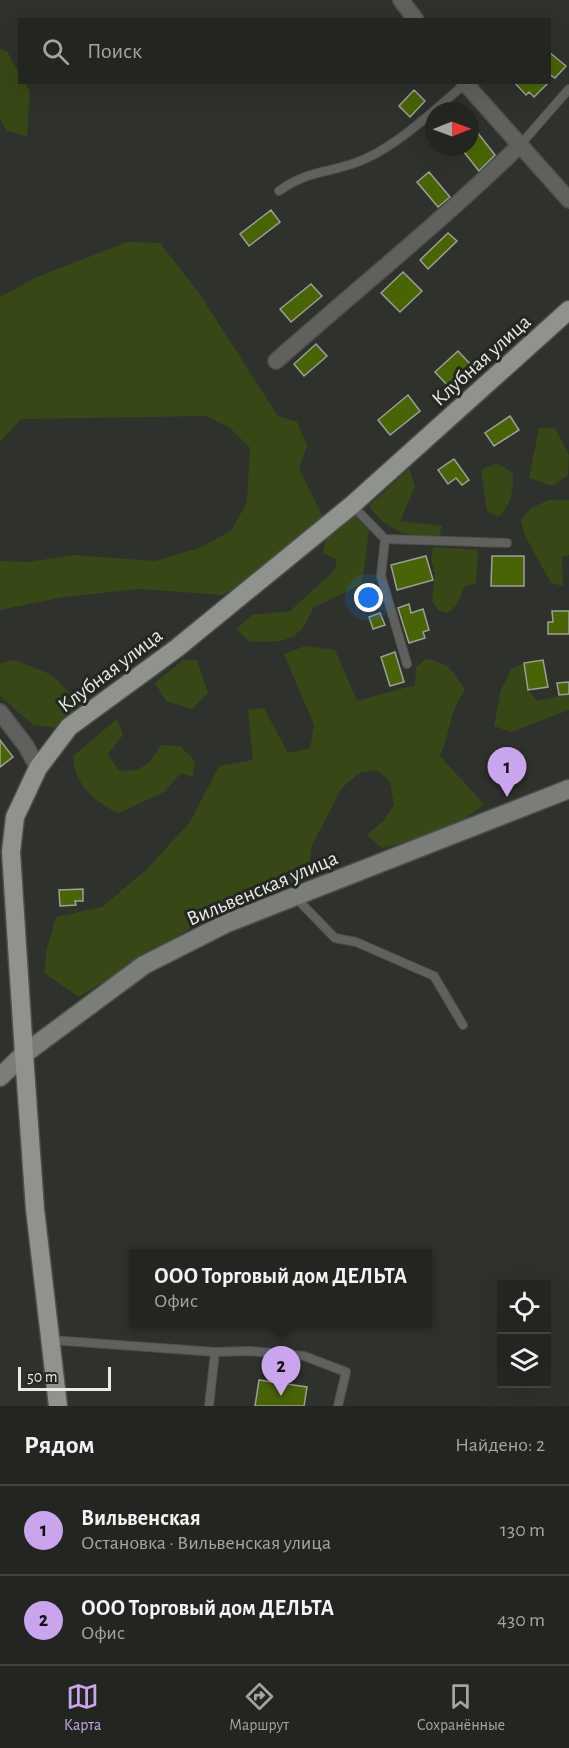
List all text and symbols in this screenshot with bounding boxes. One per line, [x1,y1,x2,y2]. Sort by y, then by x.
search box [18,18,551,84]
icon: search [39,35,72,68]
text: Поиск [87,40,142,62]
north arrow [425,102,479,156]
street label: Клубная улица [428,311,535,410]
your location [354,583,383,612]
street label: Клубная улица [54,624,167,716]
pin: 1 [488,748,526,797]
street label: Вильвенская улица [184,847,341,930]
popup [129,1249,432,1327]
text: ООО Торговый дом ДЕЛЬТА [154,1265,407,1287]
map controls [497,1280,551,1388]
button: locate [497,1280,551,1334]
text: Офис [154,1291,198,1311]
button: layers [497,1334,551,1388]
pin: 2 [262,1346,300,1396]
scale bar [18,1364,111,1392]
text: 50 m [27,1369,58,1385]
text: Рядом [24,1432,95,1458]
text: Найдено: 2 [455,1435,545,1455]
text: Вильвенская [81,1507,201,1529]
text: 1 [40,1520,47,1540]
text: 130 m [500,1520,545,1540]
text: Остановка · Вильвенская улица [81,1533,331,1553]
text: ООО Торговый дом ДЕЛЬТА [81,1597,334,1619]
text: 2 [39,1610,48,1630]
text: 430 m [497,1610,545,1630]
text: Офис [81,1623,125,1643]
tab: Карта [64,1680,101,1735]
tab: Маршрут [229,1680,289,1735]
tab: Сохранённые [417,1680,505,1735]

